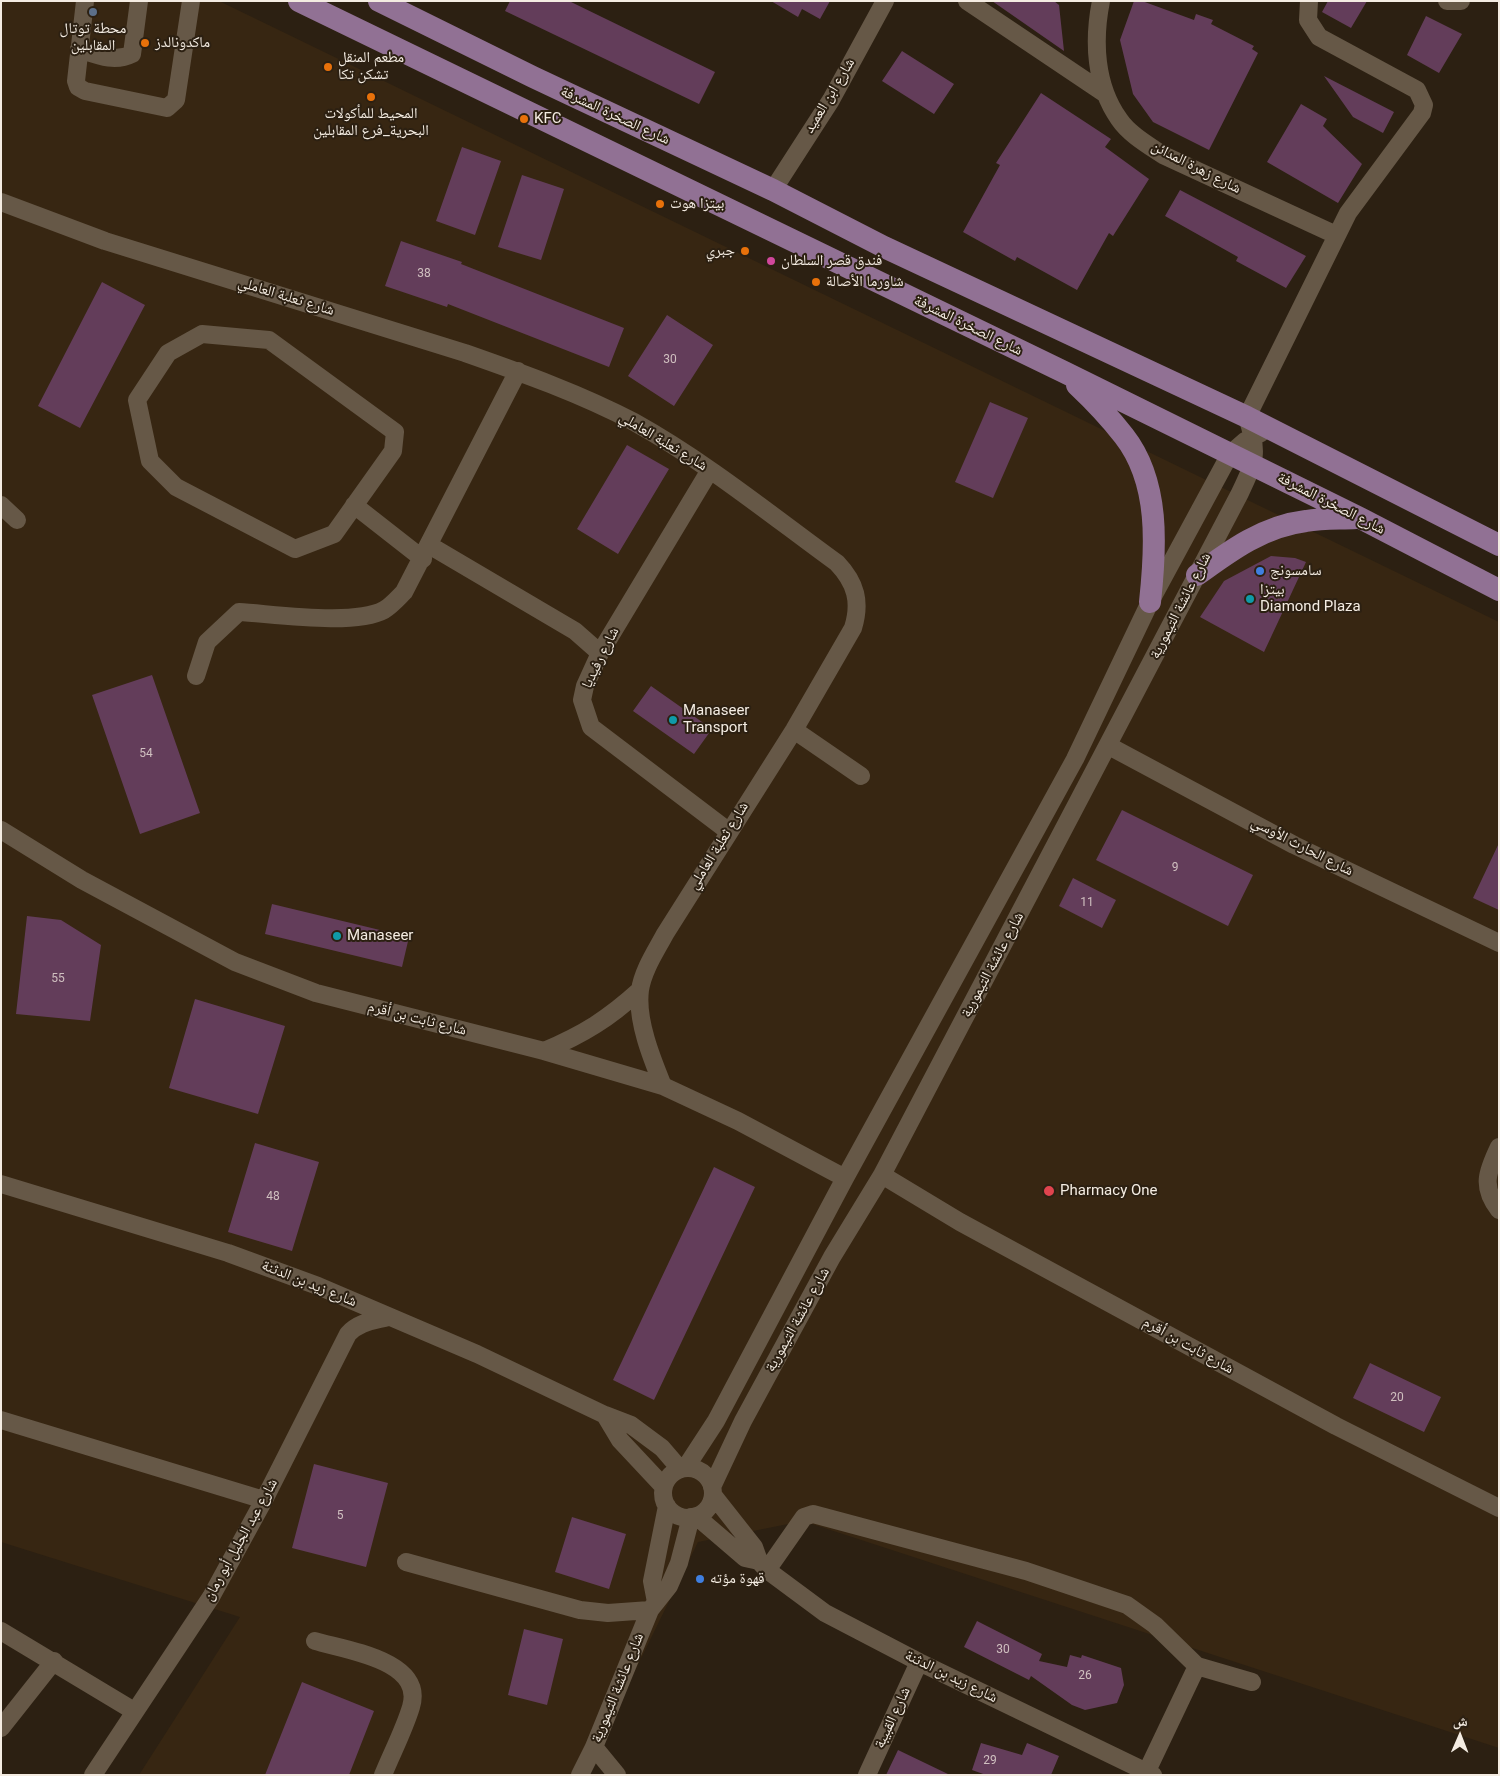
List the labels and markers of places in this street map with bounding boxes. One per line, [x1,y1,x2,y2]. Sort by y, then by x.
marker: محطة توتال المقابلين [87,6,99,18]
place label: محطة توتال المقابلين [60,20,126,55]
place label: ماكدونالدز [155,34,210,52]
marker: ماكدونالدز [139,37,151,49]
place label: مطعم المنقل تشكن تكا [338,49,404,84]
marker: مطعم المنقل تشكن تكا [322,61,334,73]
marker: المحيط للمأكولات البحرية_فرع المقابلين [365,91,377,103]
place label: المحيط للمأكولات البحرية_فرع المقابلين [313,105,429,140]
place label: KFC [534,110,561,128]
marker: KFC [518,113,530,125]
place label: بيتزا هوت [670,195,724,213]
marker: بيتزا هوت [654,198,666,210]
place label: جبري [706,242,735,260]
marker: جبري [739,245,751,257]
place label: فندق قصر السلطان [781,252,882,270]
marker: فندق قصر السلطان [765,255,777,267]
place label: شاورما الأصالة [826,273,904,291]
marker: شاورما الأصالة [810,276,822,288]
place label: سامسونج [1270,562,1322,580]
marker: سامسونج [1254,565,1266,577]
place label: بيتزا Diamond Plaza [1260,581,1361,616]
marker: بيتزا Diamond Plaza [1244,593,1256,605]
place label: Manaseer Transport [683,702,749,737]
marker: Manaseer Transport [667,714,679,726]
place label: Manaseer [347,927,413,945]
marker: Manaseer [331,930,343,942]
place label: Pharmacy One [1060,1182,1158,1200]
marker: Pharmacy One [1042,1184,1056,1198]
place label: قهوة مؤته [710,1570,765,1588]
marker: قهوة مؤته [694,1573,706,1585]

